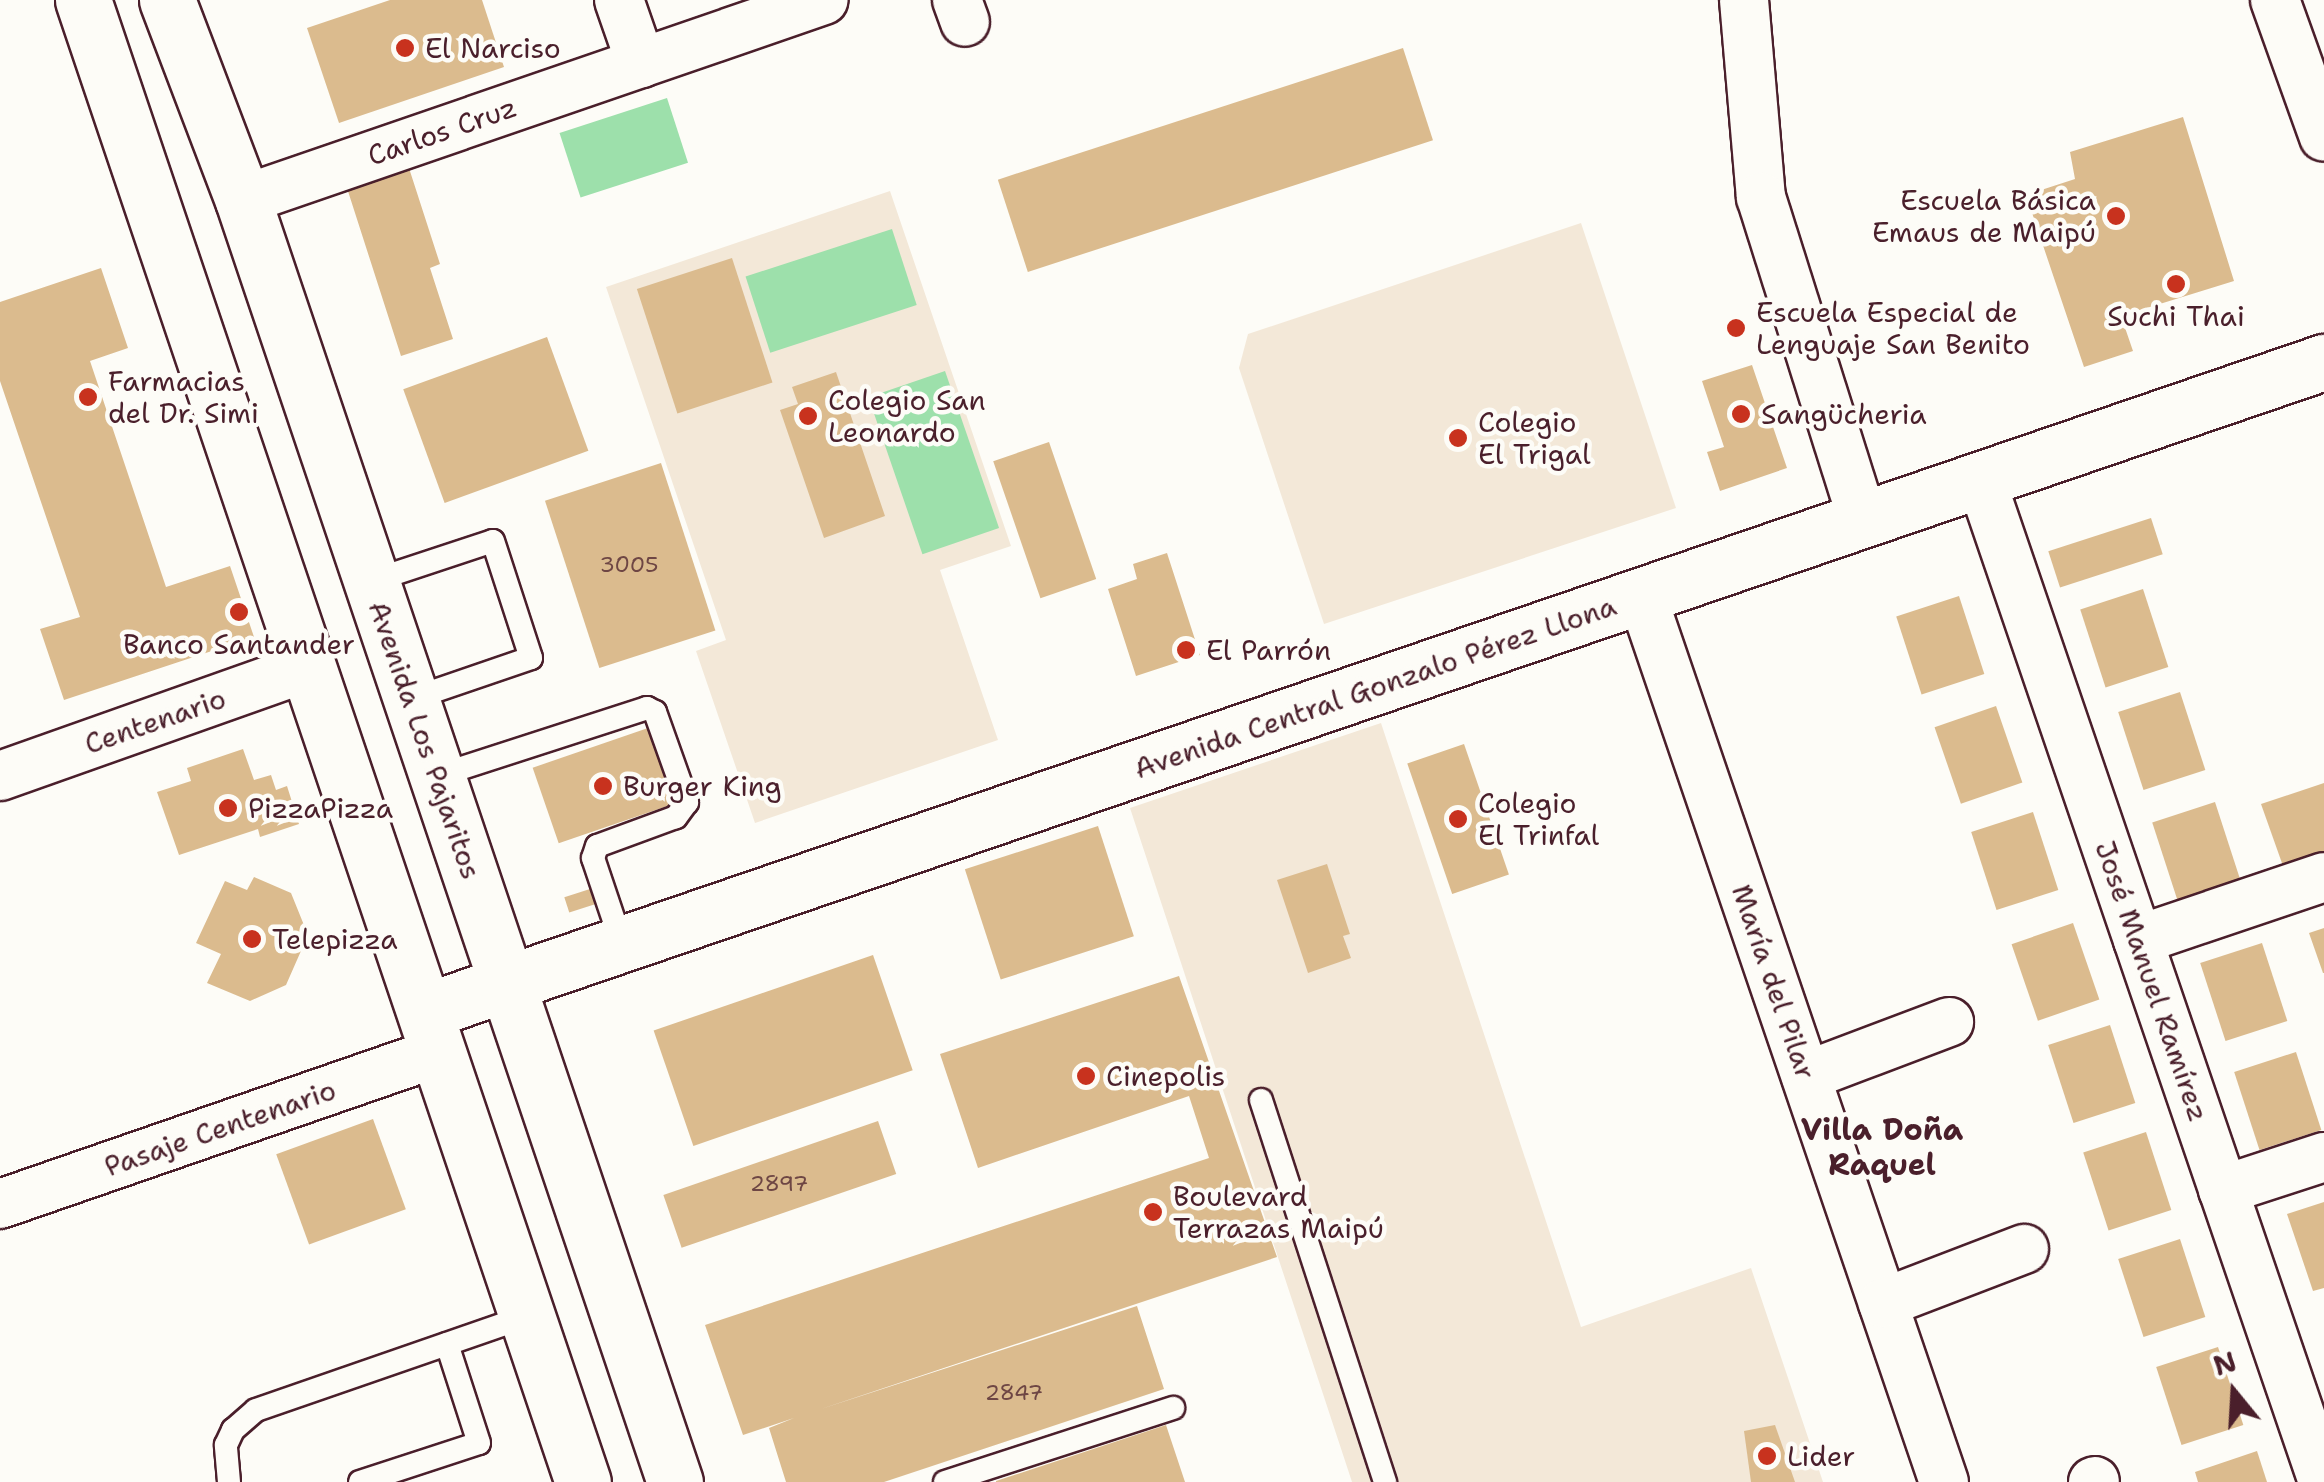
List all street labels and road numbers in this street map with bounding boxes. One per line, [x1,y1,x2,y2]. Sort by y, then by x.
street label: Carlos Cruz [363,90,521,172]
street label: Avenida Central Gonzalo Pérez Llona [1130,589,1620,785]
street label: Avenida Los Pajaritos [362,597,488,883]
street label: Centenario [80,681,230,761]
street label: José Manuel Ramírez [2088,836,2216,1126]
street label: María del Pilar [1725,880,1823,1084]
street label: Pasaje Centenario [100,1073,340,1183]

